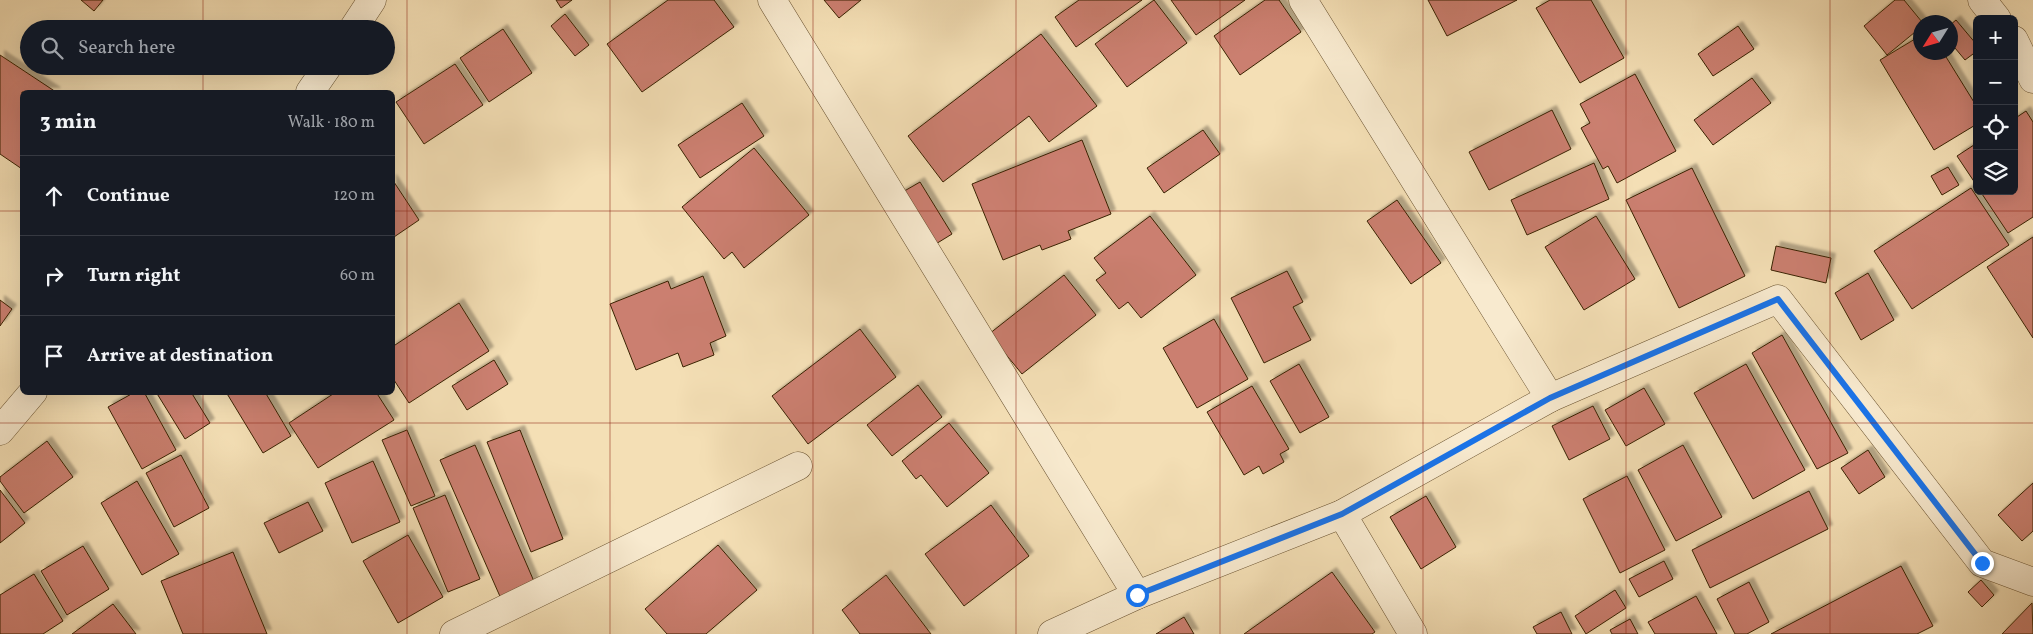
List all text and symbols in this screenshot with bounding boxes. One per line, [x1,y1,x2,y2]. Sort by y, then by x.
north arrow [1913,15,1958,60]
map controls [1973,15,2018,195]
button: + [1973,15,2018,60]
search box [20,20,395,75]
icon: search [38,34,66,62]
text: Search here [78,35,175,61]
button: − [1973,60,2018,105]
button: locate [1973,105,2018,150]
text: 3 min [40,108,96,137]
text: Walk · 180 m [288,112,375,134]
button: layers [1973,150,2018,195]
icon: ahead [40,182,68,210]
text: Continue [87,183,170,209]
text: 120 m [333,185,375,207]
icon: right [40,262,68,290]
text: Turn right [87,263,180,289]
text: 60 m [340,265,375,287]
icon: arrive [40,342,68,370]
text: Arrive at destination [87,343,273,369]
route end [1971,552,1994,575]
route start [1126,584,1149,607]

